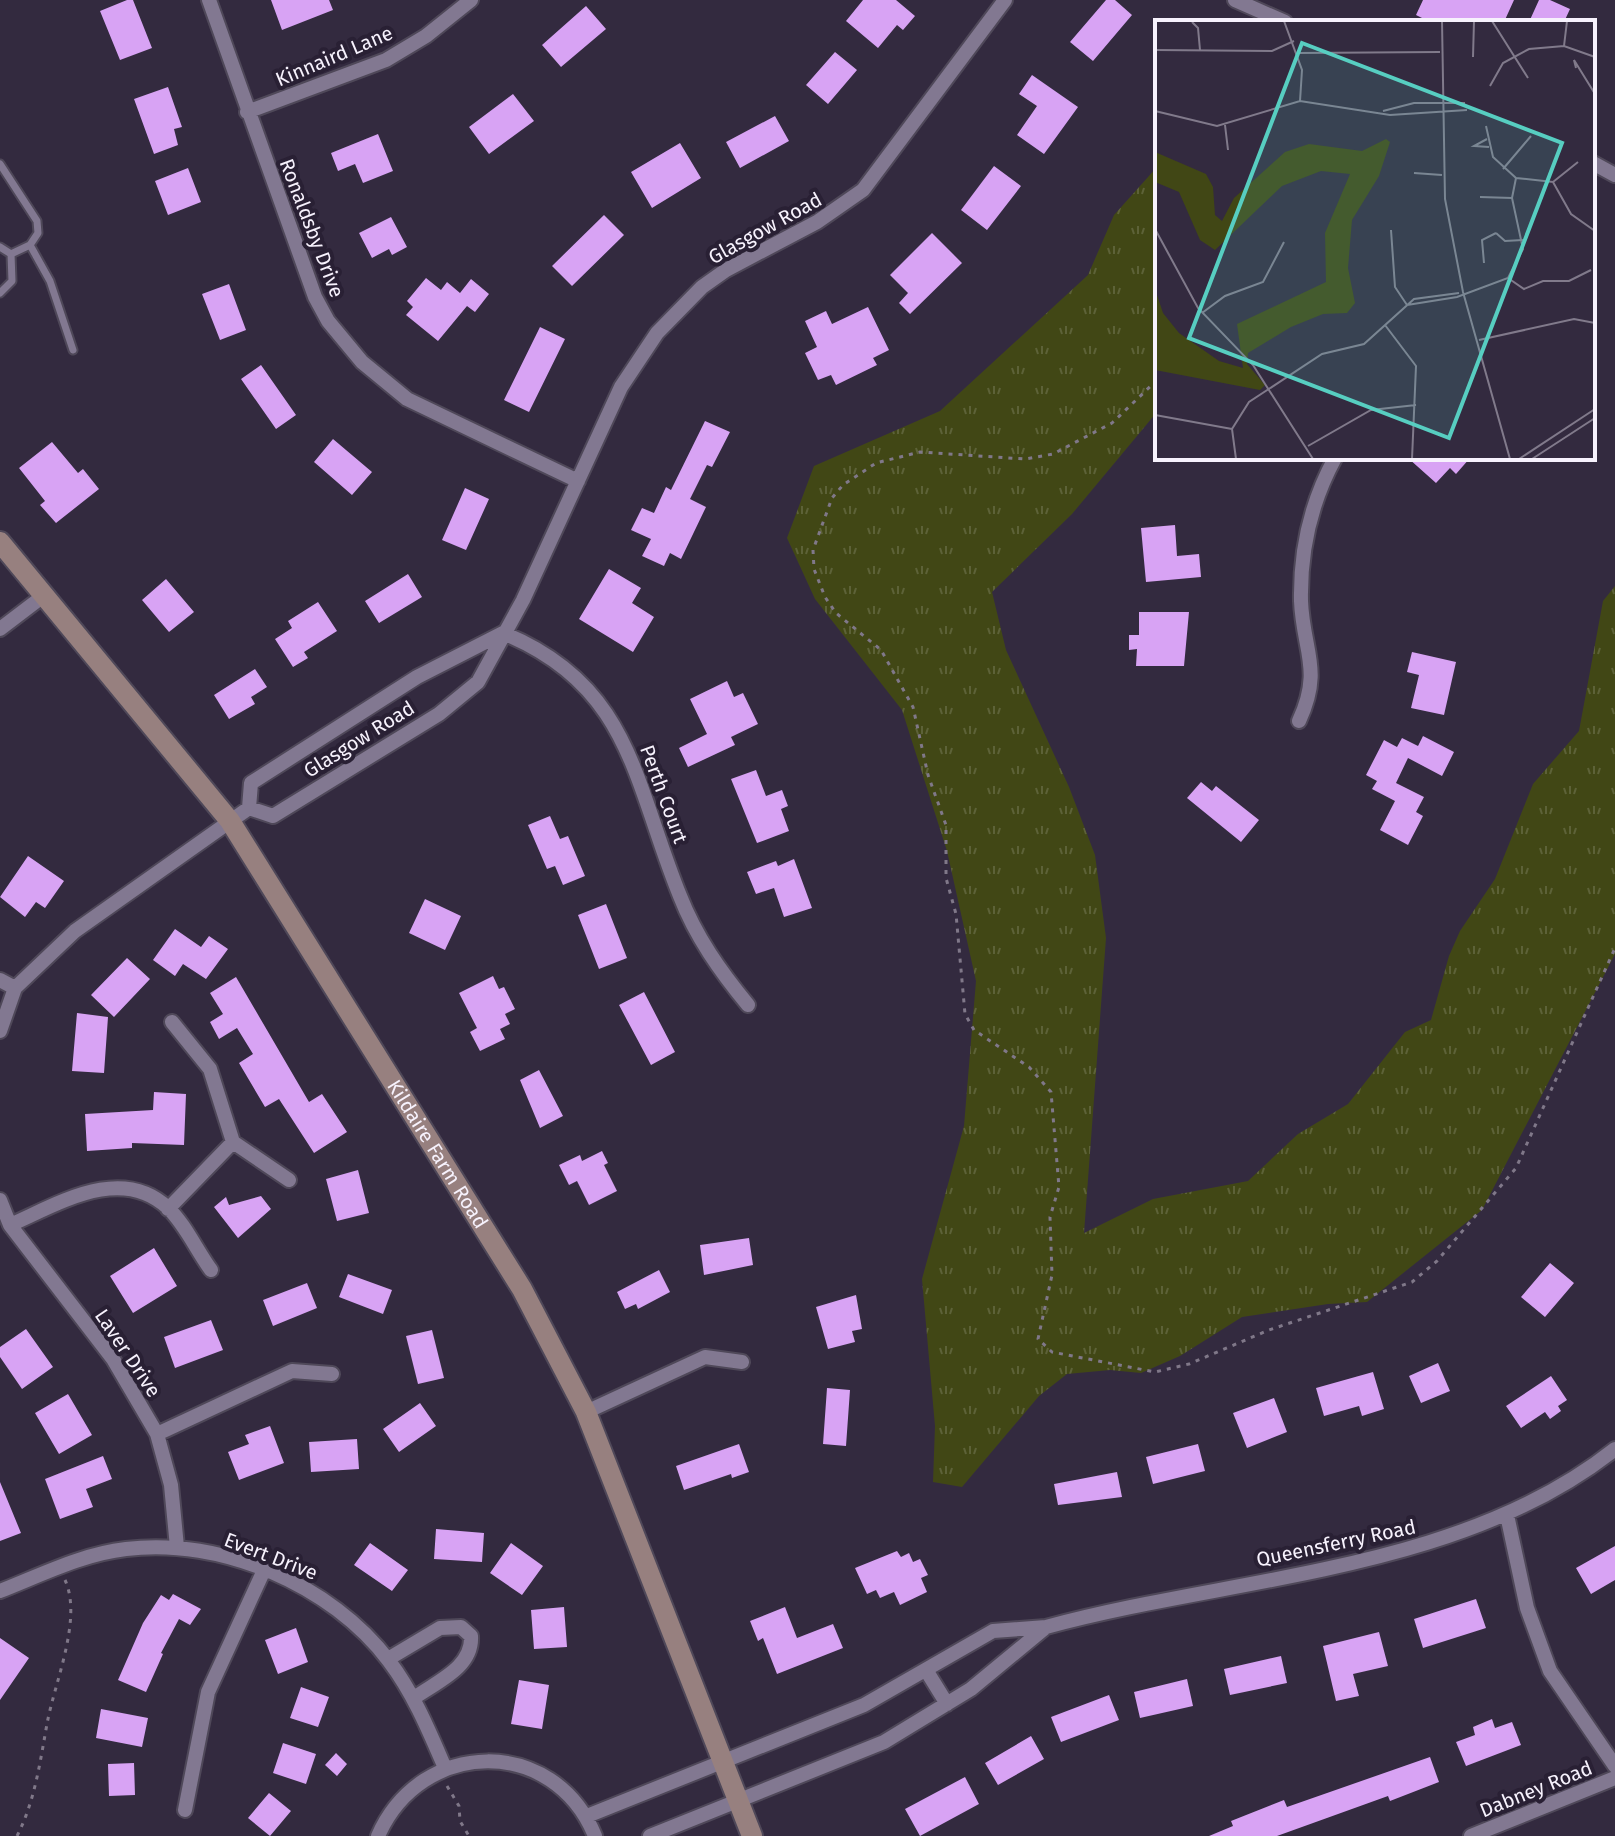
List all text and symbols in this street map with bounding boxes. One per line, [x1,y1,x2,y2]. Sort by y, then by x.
inset map [1155,20,1595,460]
street label: Kinnaird Lane [272,21,396,91]
street label: Ronaldsby Drive [274,155,350,301]
street label: Glasgow Road [704,187,826,269]
street label: Glasgow Road [299,695,419,783]
street label: Perth Court [635,742,693,847]
street label: Kildaire Farm Road [382,1075,493,1233]
street label: Laver Drive [90,1304,166,1402]
street label: Queensferry Road [1254,1514,1418,1572]
street label: Evert Drive [221,1527,321,1585]
street label: Dabney Road [1476,1756,1596,1822]

